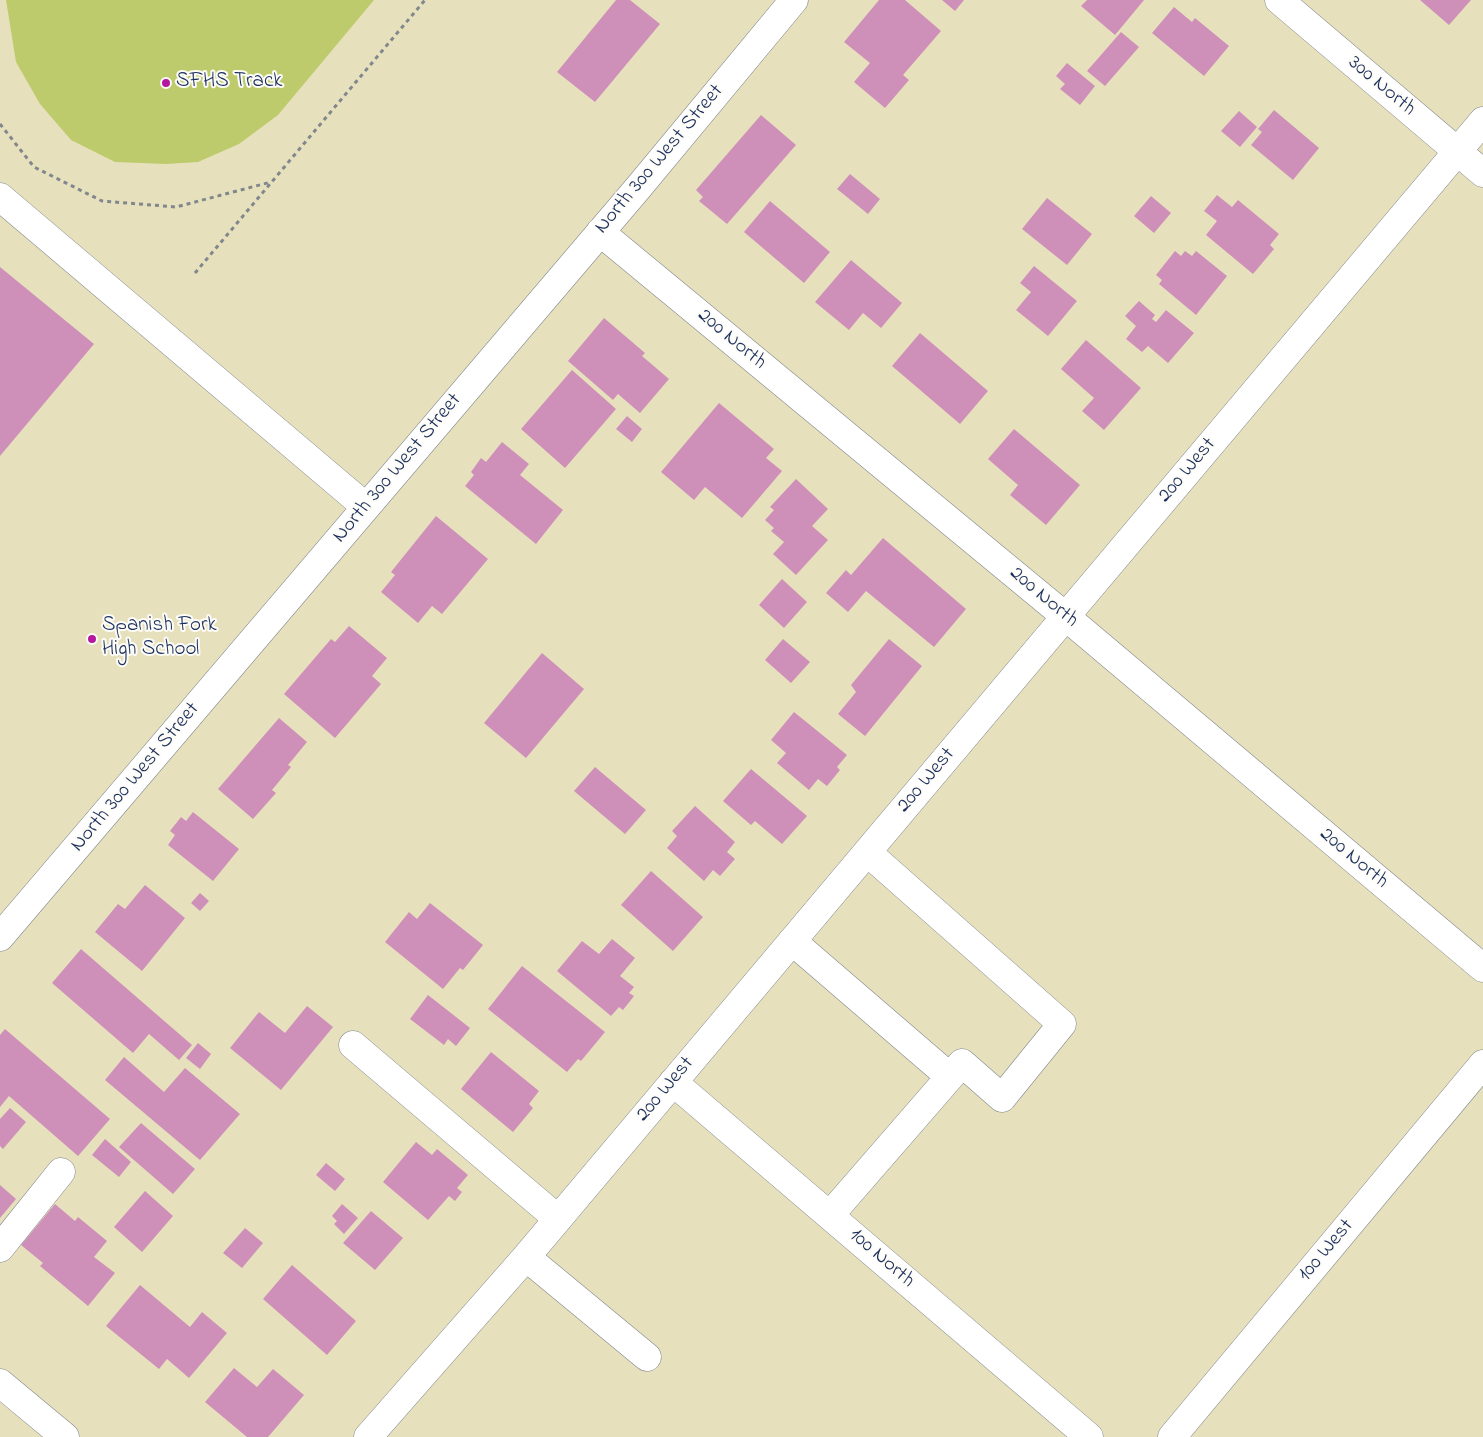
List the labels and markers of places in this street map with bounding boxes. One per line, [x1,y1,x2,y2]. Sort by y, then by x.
place label: SFHS Track [176,70,282,96]
marker: SFHS Track [160,77,172,89]
place label: Spanish Fork High School [102,614,217,664]
marker: Spanish Fork High School [86,633,98,645]

